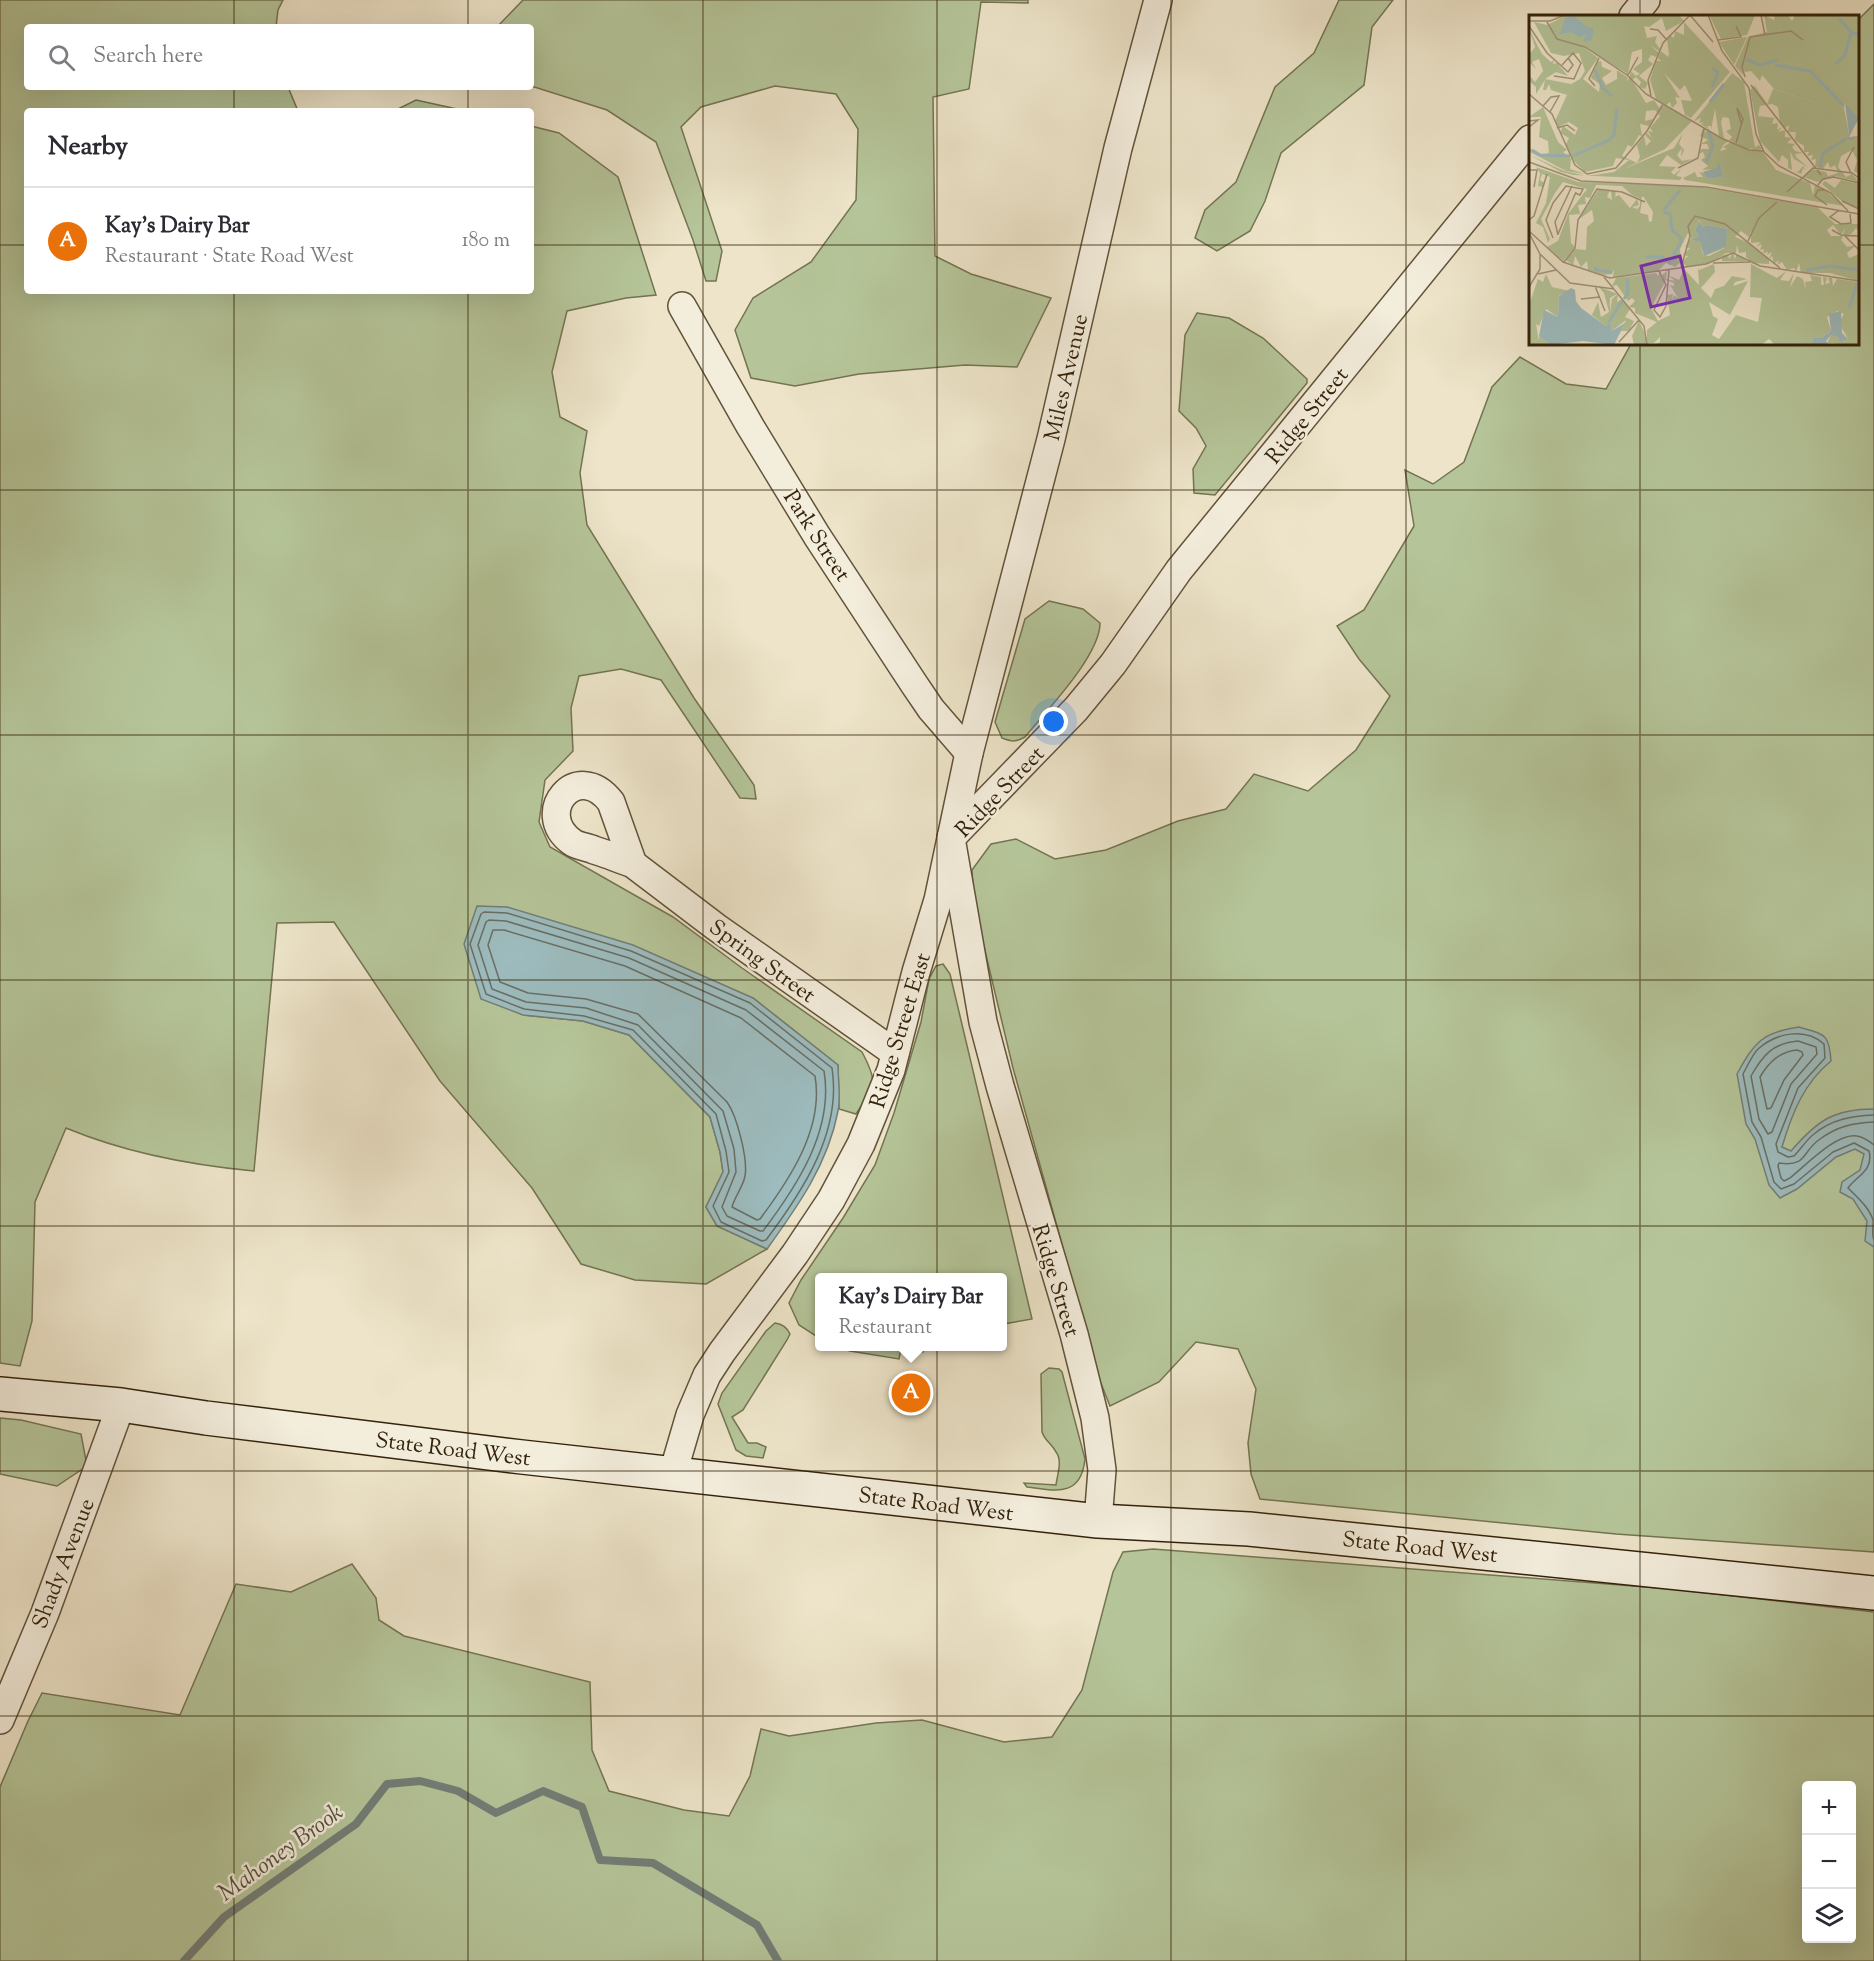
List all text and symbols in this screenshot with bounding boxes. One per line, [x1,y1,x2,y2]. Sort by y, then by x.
inset map [1529,15,1859,345]
search box [24,24,534,90]
icon: search [45,41,78,74]
text: Search here [93,41,203,73]
text: Nearby [48,129,128,166]
text: Kay's Dairy Bar [105,211,250,243]
text: A [59,227,76,256]
text: 180 m [462,227,510,256]
text: Restaurant · State Road West [105,243,354,272]
street label: Miles Avenue [1038,311,1098,444]
street label: Ridge Street [1259,361,1358,472]
street label: Park Street [774,484,857,589]
your location [1039,707,1068,736]
street label: Ridge Street [949,740,1053,846]
street label: Spring Street [701,913,822,1012]
street label: Ridge Street East [863,949,941,1112]
street label: Ridge Street [1022,1220,1087,1342]
popup [815,1273,1007,1351]
text: Kay's Dairy Bar [839,1282,983,1314]
text: Restaurant [839,1314,932,1343]
pin: A [892,1370,930,1416]
street label: State Road West [373,1426,532,1476]
street label: State Road West [856,1481,1015,1531]
street label: Shady Avenue [25,1494,104,1634]
street label: State Road West [1341,1525,1499,1573]
map controls [1802,1781,1856,1943]
button: + [1802,1781,1856,1835]
water label: Mahoney Brook [212,1796,351,1911]
button: − [1802,1835,1856,1889]
button: layers [1802,1889,1856,1943]

